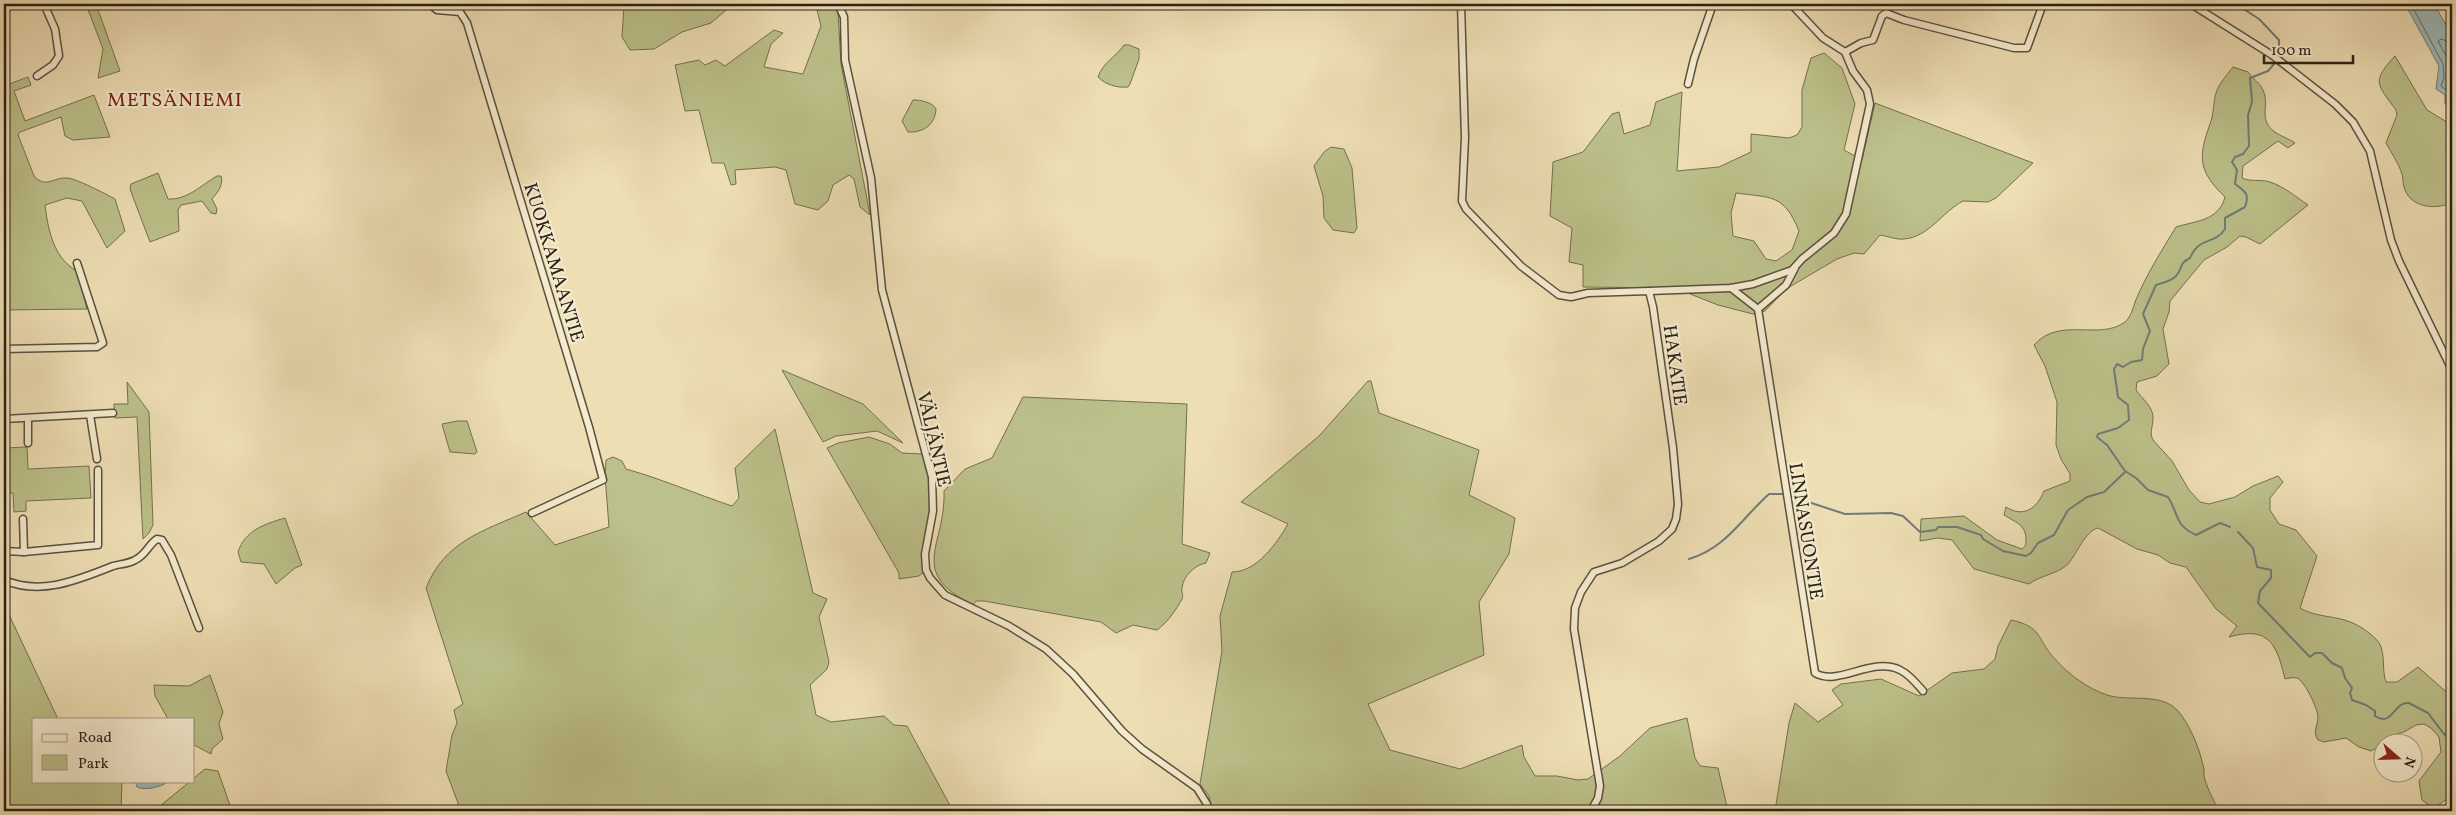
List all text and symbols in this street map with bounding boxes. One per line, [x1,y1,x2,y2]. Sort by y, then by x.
scale bar [2264,32,2352,64]
text: 100 m [2271,41,2311,62]
district label: METSÄNIEMI [107,87,243,115]
street label: KUOKKAMAANTIE [516,180,590,346]
street label: HAKATIE [1655,323,1693,407]
street label: VÄLJÄNTIE [909,389,957,490]
street label: LINNASUONTIE [1781,461,1829,602]
legend [32,718,195,782]
text: Road [78,728,112,749]
north arrow [2374,732,2424,782]
text: Park [78,754,109,775]
text: N [2398,754,2419,770]

